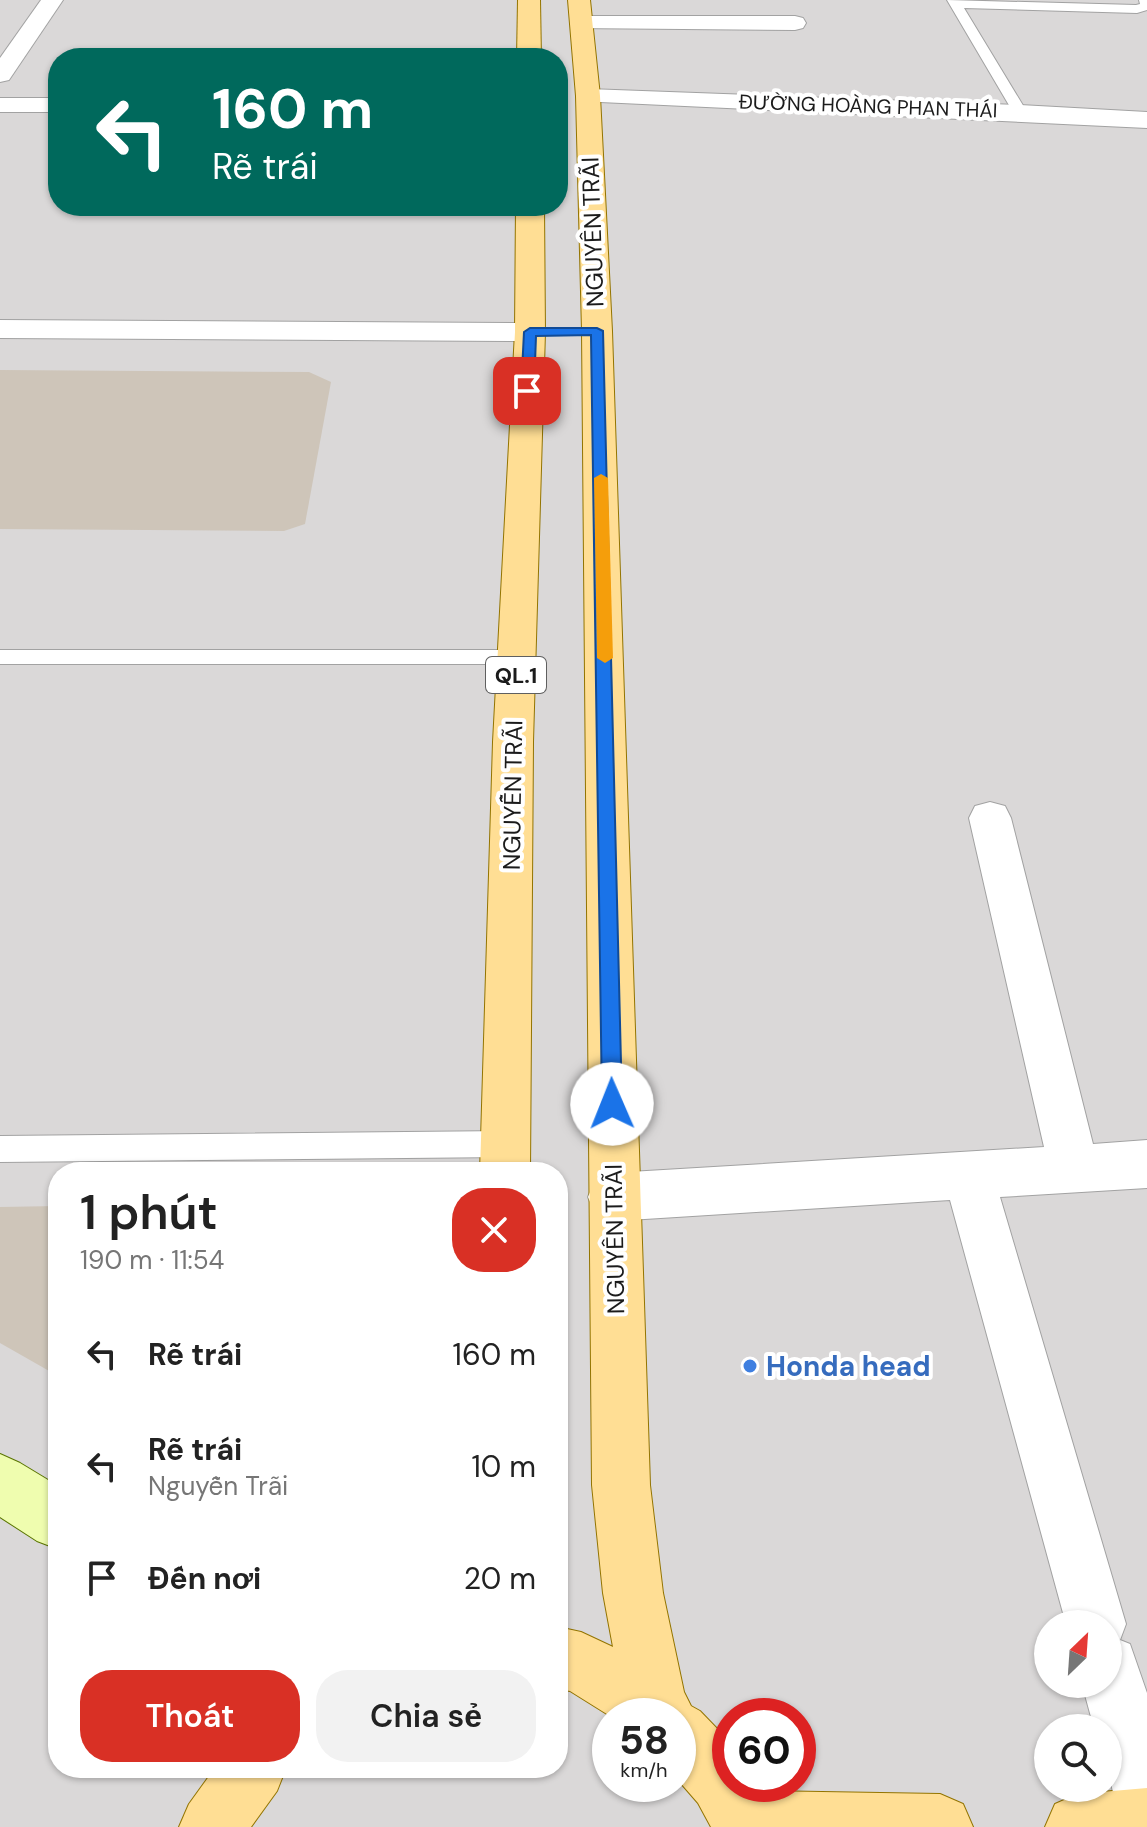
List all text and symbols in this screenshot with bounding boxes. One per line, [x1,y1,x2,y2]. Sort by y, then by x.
text: 160 m [212,72,373,145]
icon: left [80,80,184,184]
street label: ĐƯỜNG HOÀNG PHAN THÁI [738,88,998,124]
text: Rẽ trái [212,143,318,190]
street label: NGUYÊN TRÃI [574,156,611,308]
pin [493,357,561,425]
icon: arrive [505,369,549,413]
road number: QL.1 [486,657,546,693]
street label: NGUYỄN TRÃI [496,720,529,870]
position arrow [570,1062,654,1146]
street label: NGUYÊN TRÃI [598,1164,631,1314]
text: 1 phút [80,1181,218,1244]
button: close [452,1188,536,1272]
text: 190 m · 11:54 [80,1243,224,1277]
icon: left [80,1332,124,1376]
text: Rẽ trái [148,1335,242,1374]
text: 160 m [453,1335,536,1374]
place label: Honda head [766,1348,931,1385]
marker: Honda head [741,1357,759,1375]
text: Rẽ trái [148,1430,242,1469]
icon: left [80,1444,124,1488]
text: 10 m [471,1447,536,1486]
text: Nguyễn Trãi [148,1469,288,1503]
icon: arrive [80,1556,124,1600]
text: Đến nơi [148,1559,261,1598]
text: 20 m [464,1559,536,1598]
north arrow [1034,1610,1122,1698]
map controls [1034,1610,1122,1802]
button: Thoát [80,1670,300,1762]
button: Chia sẻ [316,1670,536,1762]
speed limit sign: 60 [712,1698,816,1802]
text: 58 [619,1714,669,1766]
button: search [1034,1714,1122,1802]
text: km/h [620,1757,668,1783]

